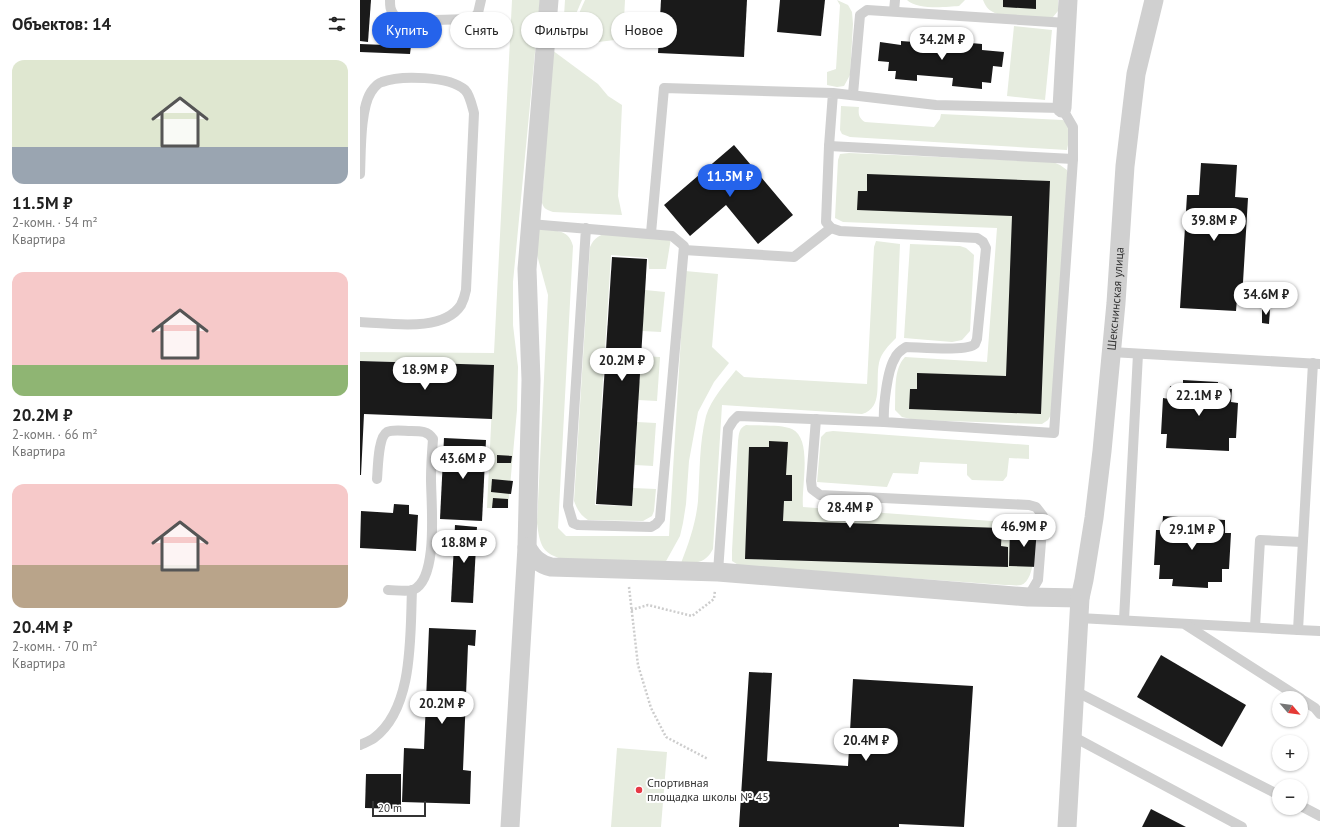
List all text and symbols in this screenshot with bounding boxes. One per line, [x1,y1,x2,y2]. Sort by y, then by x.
chip: Купить [372,12,442,48]
chip: Снять [450,12,513,48]
chip: Фильтры [521,12,603,48]
chip: Новое [611,12,677,48]
text: Объектов: 14 [12,13,111,35]
icon: filters [326,13,348,35]
pin: 34.2M ₽ [905,27,979,61]
text: 34.2M ₽ [919,31,965,48]
icon: home [144,86,216,158]
pin: 11.5M ₽ [693,164,767,198]
text: 11.5M ₽ [707,168,753,185]
text: 11.5M ₽ [12,192,73,214]
pin: 39.8M ₽ [1177,208,1251,242]
text: 39.8M ₽ [1191,212,1237,229]
text: 2-комн. · 54 m² [12,214,98,231]
text: Квартира [12,231,65,248]
street label: Шекснинская улица [1104,246,1127,351]
pin: 34.6M ₽ [1229,282,1303,316]
text: 34.6M ₽ [1243,286,1289,303]
icon: home [144,298,216,370]
pin: 20.2M ₽ [585,348,659,382]
text: 20.2M ₽ [599,352,645,369]
pin: 18.9M ₽ [388,357,462,391]
text: 18.9M ₽ [402,361,448,378]
pin: 22.1M ₽ [1162,383,1236,417]
text: 22.1M ₽ [1176,387,1222,404]
text: 20.2M ₽ [12,404,73,426]
text: 2-комн. · 66 m² [12,426,98,443]
text: Квартира [12,443,65,460]
pin: 43.6M ₽ [426,446,500,480]
text: 43.6M ₽ [440,450,486,467]
pin: 28.4M ₽ [813,495,887,529]
text: 28.4M ₽ [827,499,873,516]
icon: home [144,510,216,582]
pin: 46.9M ₽ [987,514,1061,548]
pin: 29.1M ₽ [1155,517,1229,551]
text: 46.9M ₽ [1001,518,1047,535]
text: 29.1M ₽ [1169,521,1215,538]
pin: 18.8M ₽ [427,530,501,564]
text: 18.8M ₽ [441,534,487,551]
text: 20.4M ₽ [12,616,73,638]
text: 2-комн. · 70 m² [12,638,98,655]
text: Квартира [12,655,65,672]
pin: 20.2M ₽ [405,691,479,725]
north arrow [1272,691,1308,727]
map controls [1272,691,1308,815]
text: 20.2M ₽ [419,695,465,712]
pin: 20.4M ₽ [829,728,903,762]
text: 20.4M ₽ [843,732,889,749]
button: + [1272,735,1308,771]
place label: Спортивная площадка школы № 45 [647,775,769,804]
button: − [1272,779,1308,815]
marker: Спортивная площадка школы № 45 [634,785,644,795]
scale bar [372,799,426,818]
text: 20 m [378,801,402,815]

